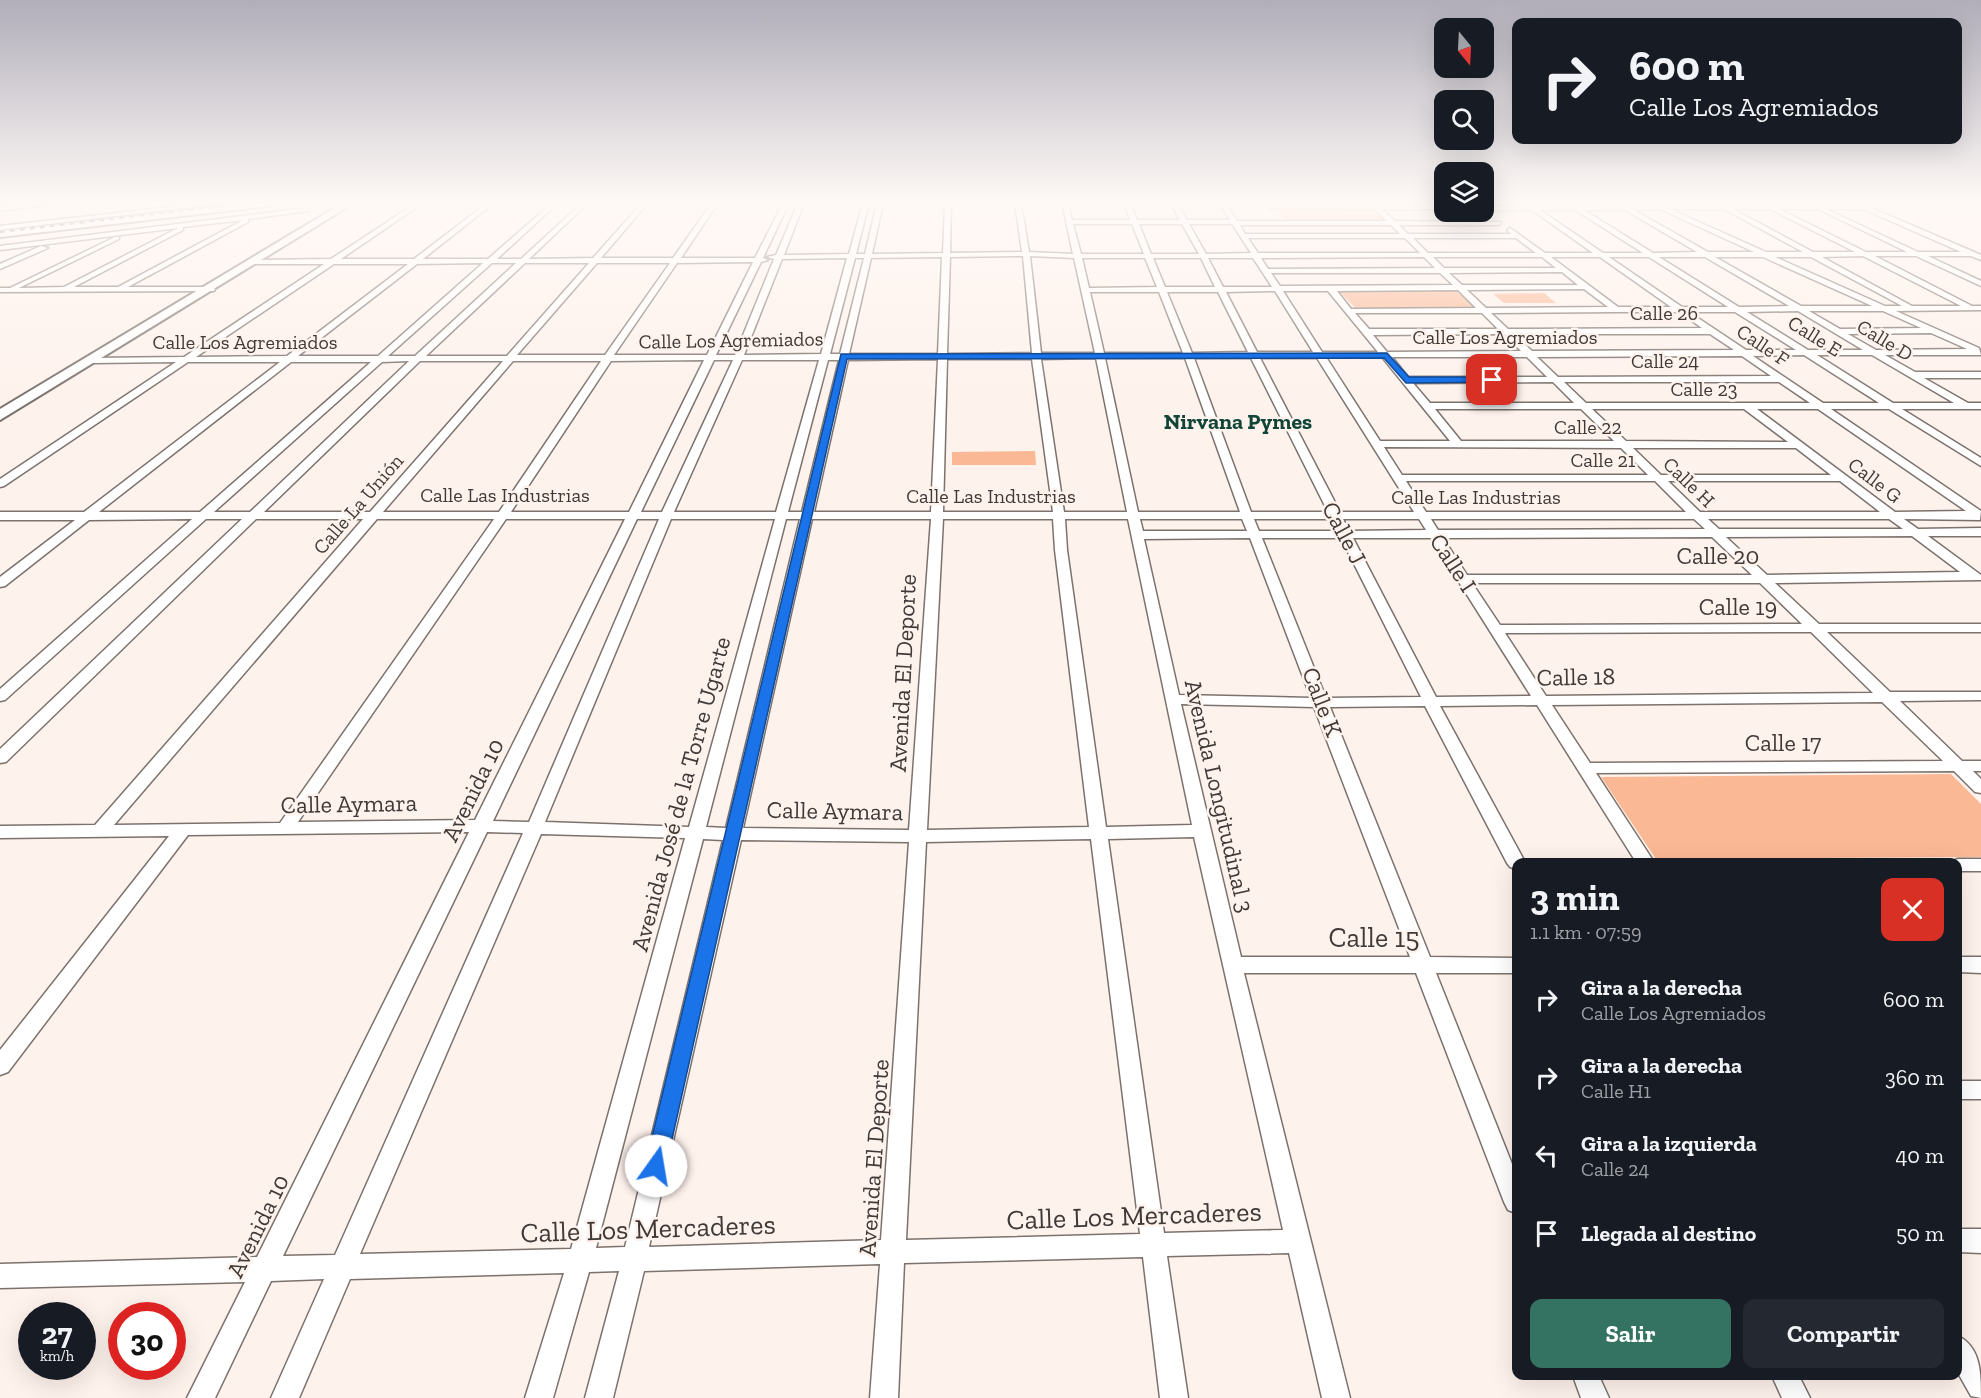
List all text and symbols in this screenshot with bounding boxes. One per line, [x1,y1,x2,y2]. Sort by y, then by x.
north arrow [1434,18,1494,78]
map controls [1434,18,1494,222]
text: 600 m [1629,40,1745,91]
icon: right [1530,42,1608,120]
button: search [1434,90,1494,150]
text: Calle Los Agremiados [1629,91,1879,123]
button: layers [1434,162,1494,222]
street label: Calle 26 [1630,301,1698,325]
street label: Calle E [1784,310,1846,362]
street label: Calle D [1853,314,1917,366]
street label: Calle F [1732,319,1794,371]
street label: Calle Los Agremiados [1413,325,1597,349]
street label: Calle Los Agremiados [638,326,824,354]
street label: Calle Los Agremiados [153,330,337,354]
street label: Calle 24 [1631,349,1699,373]
pin [1466,354,1517,405]
icon: arrive [1475,363,1508,396]
street label: Calle 23 [1670,377,1738,401]
district label: Nirvana Pymes [1164,408,1312,435]
street label: Calle 22 [1554,415,1622,439]
street label: Calle 21 [1570,448,1636,472]
street label: Calle La Unión [308,449,408,559]
street label: Calle H [1658,452,1720,512]
street label: Calle G [1843,452,1907,508]
street label: Calle Las Industrias [420,483,590,507]
street label: Calle Las Industrias [906,484,1076,508]
street label: Calle Las Industrias [1391,485,1561,509]
street label: Calle J [1316,496,1373,569]
street label: Calle I [1424,528,1483,598]
street label: Calle 20 [1677,541,1759,570]
street label: Avenida El Deporte [883,573,922,773]
street label: Calle 19 [1699,592,1777,621]
street label: Avenida José de la Torre Ugarte [625,633,737,954]
street label: Calle 18 [1536,661,1616,692]
street label: Calle K [1296,663,1349,741]
street label: Avenida Longitudinal 3 [1179,676,1260,915]
street label: Calle 17 [1745,728,1821,757]
street label: Avenida 10 [435,733,510,846]
street label: Calle Aymara [280,788,418,819]
street label: Calle Aymara [766,795,904,826]
text: 3 min [1530,876,1620,919]
button: close [1881,878,1944,941]
text: 1.1 km · 07:59 [1530,920,1642,944]
street label: Calle 15 [1328,921,1420,954]
text: Gira a la derecha [1581,974,1742,1001]
icon: right [1530,983,1563,1016]
text: 600 m [1883,986,1944,1013]
text: Calle Los Agremiados [1581,1001,1766,1025]
text: Gira a la derecha [1581,1052,1742,1079]
street label: Avenida El Deporte [852,1058,895,1258]
icon: right [1530,1061,1563,1094]
text: 360 m [1885,1064,1944,1091]
text: Calle H1 [1581,1079,1651,1103]
text: Gira a la izquierda [1581,1130,1757,1157]
position arrow [624,1134,688,1198]
icon: left [1530,1139,1563,1172]
text: 40 m [1895,1142,1944,1169]
text: Calle 24 [1581,1157,1649,1181]
street label: Avenida 10 [220,1169,295,1282]
street label: Calle Los Mercaderes [1006,1195,1262,1236]
street label: Calle Los Mercaderes [520,1208,776,1249]
icon: arrive [1530,1217,1563,1250]
text: Llegada al destino [1581,1220,1756,1247]
text: 50 m [1896,1220,1944,1247]
button: Salir [1530,1299,1731,1368]
button: Compartir [1743,1299,1944,1368]
speed limit sign: 30 [108,1302,186,1380]
text: 27 [42,1316,72,1352]
text: km/h [40,1347,74,1365]

